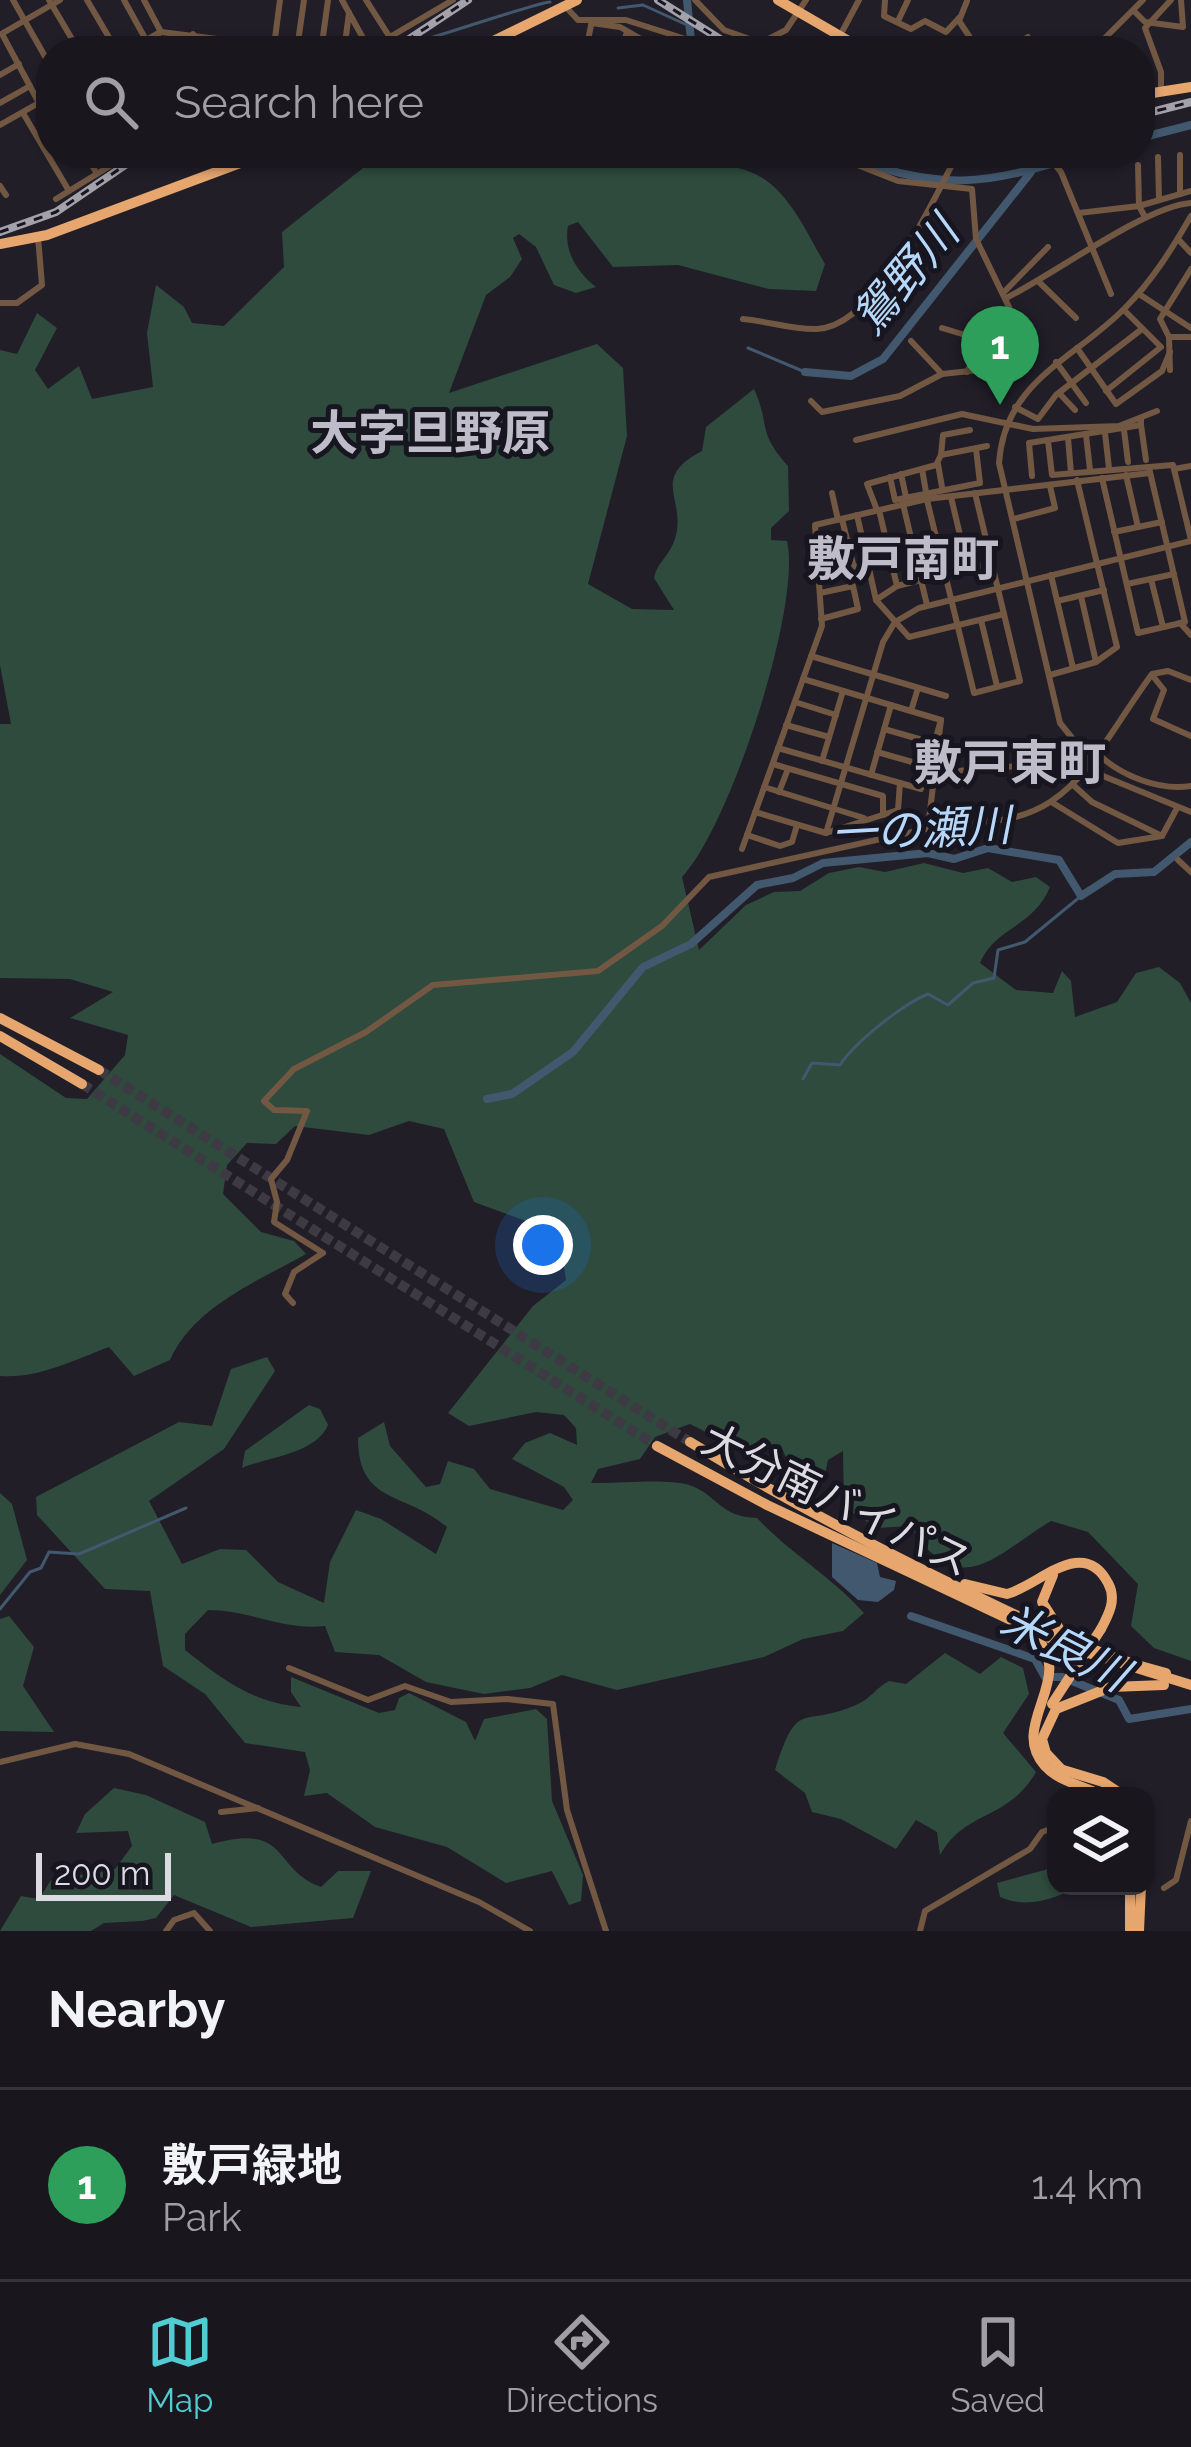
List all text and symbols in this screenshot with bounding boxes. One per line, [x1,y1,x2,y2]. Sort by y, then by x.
search box [36,36,1155,168]
icon: search [78,69,144,135]
text: Search here [174,76,424,129]
water label: 鴛野川 [842,204,972,344]
pin: 1 [961,306,1039,405]
district label: 大字旦野原 [310,405,550,461]
district label: 敷戸南町 [807,531,999,587]
district label: 敷戸東町 [914,735,1106,791]
water label: 一の瀬川 [830,798,1016,861]
your location [513,1215,573,1275]
street label: 大分南バイパス [694,1414,979,1587]
water label: 米良川 [993,1593,1141,1704]
map controls [1047,1787,1155,1895]
button: layers [1047,1787,1155,1895]
scale bar [36,1847,171,1900]
text: 200 m [54,1854,150,1893]
text: Nearby [48,1979,225,2039]
text: 敷戸緑地 [162,2139,342,2192]
text: 1 [77,2162,97,2208]
text: 1.4 km [1031,2162,1143,2208]
text: Park [162,2194,242,2240]
tab: Map [146,2309,213,2420]
tab: Directions [506,2309,658,2420]
tab: Saved [950,2309,1045,2420]

